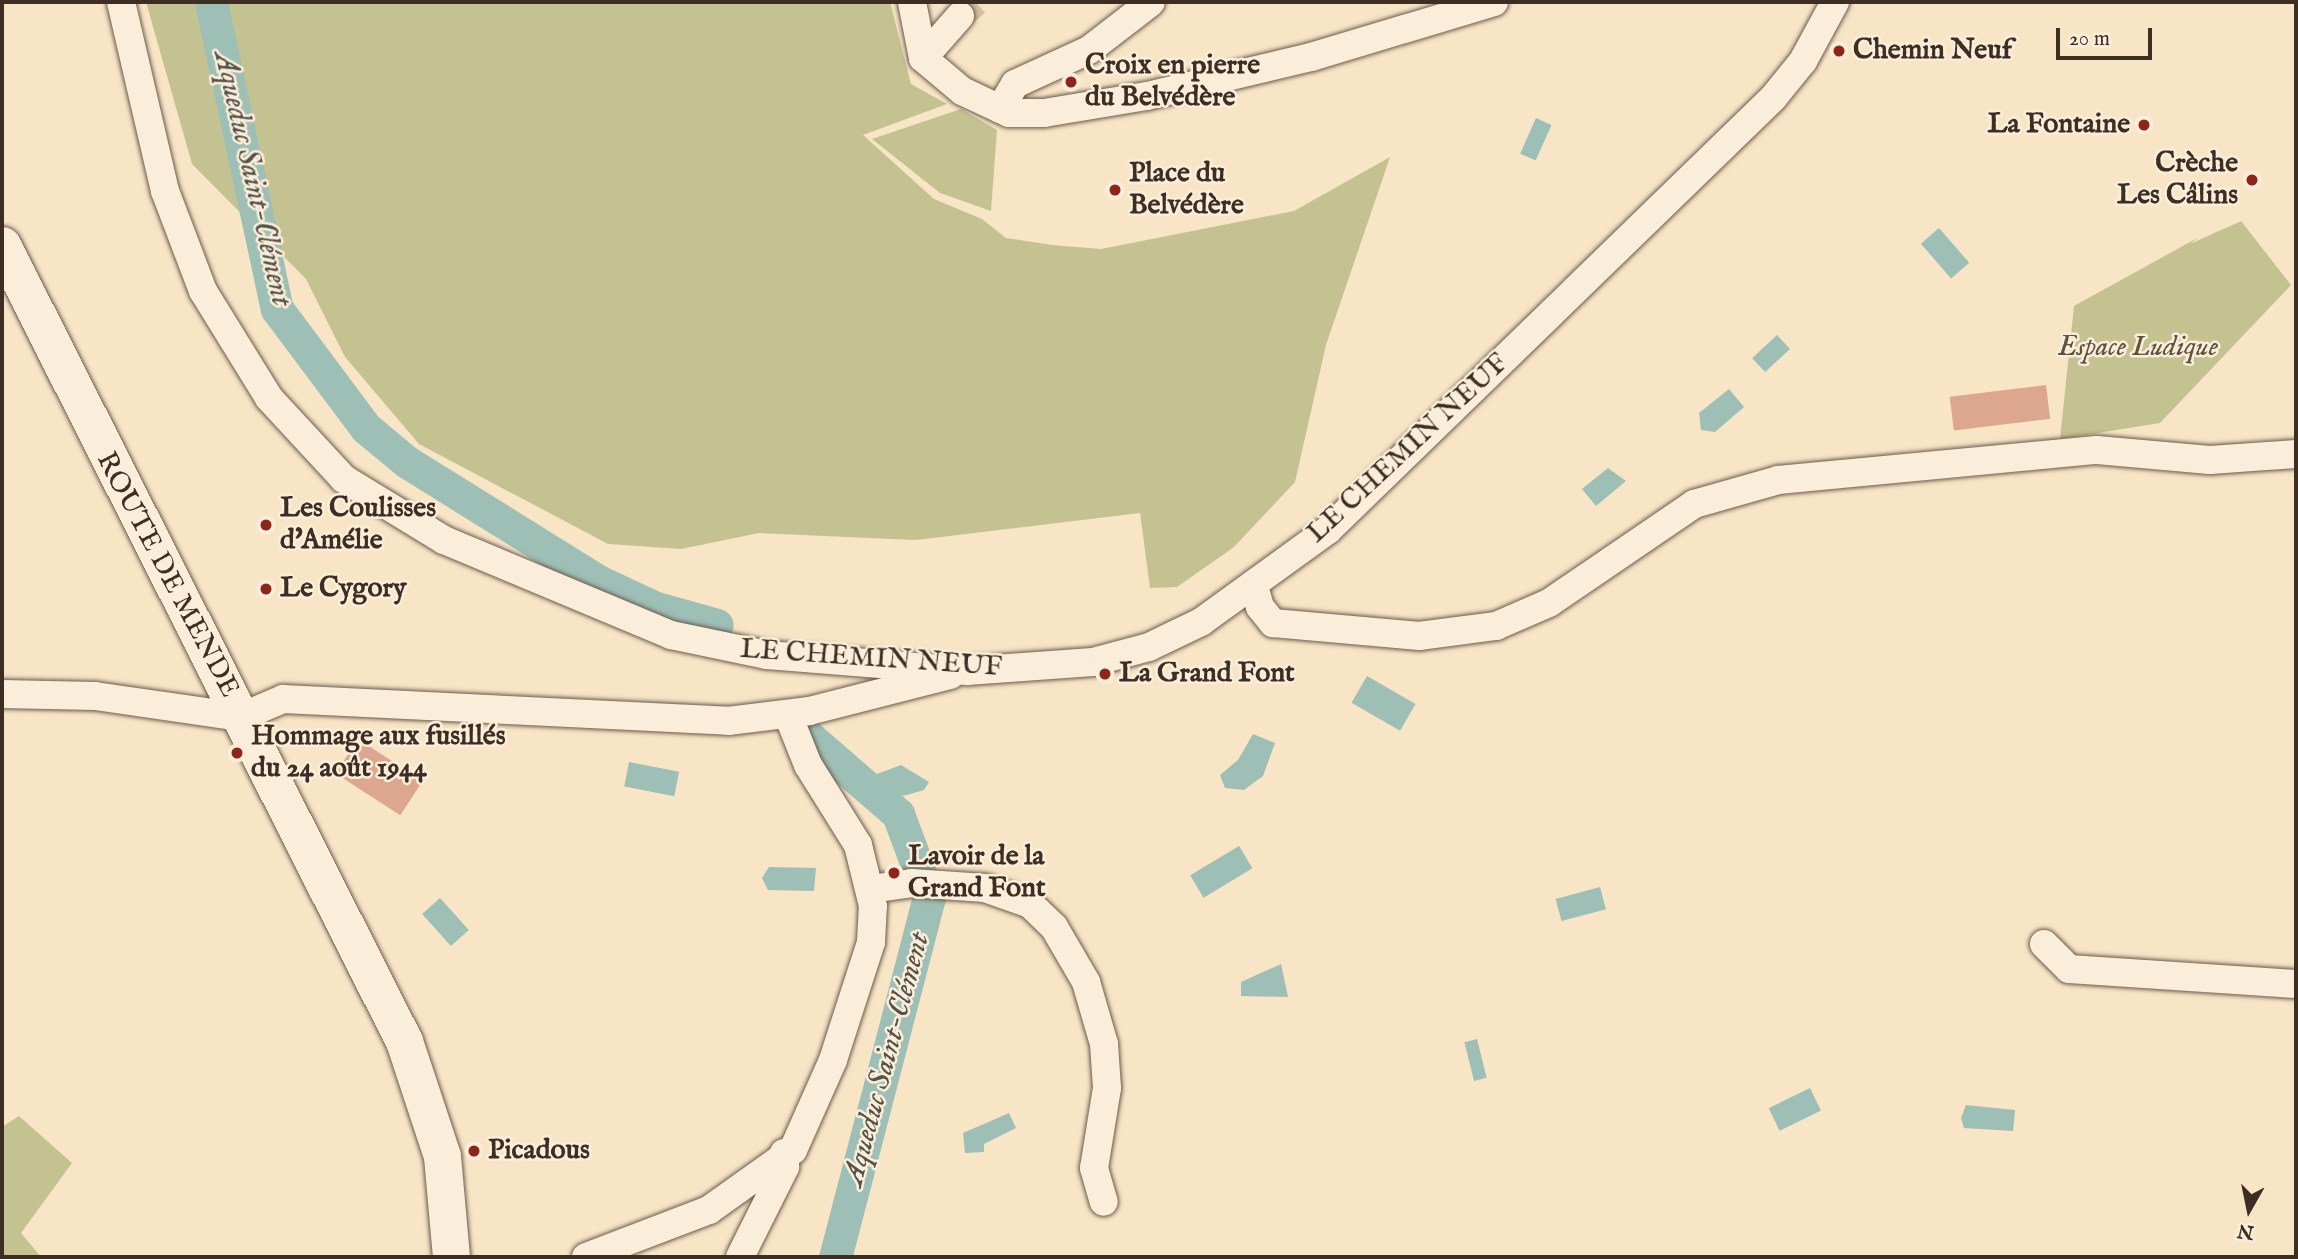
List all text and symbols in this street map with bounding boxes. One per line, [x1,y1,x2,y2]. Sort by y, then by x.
scale bar [2060,14,2156,58]
text: 20 m [2069,26,2110,53]
place label: Chemin Neuf [1853,34,2012,68]
marker: Chemin Neuf [1831,43,1847,59]
water label: Aqueduc Saint-Clément [205,48,299,310]
place label: Croix en pierre du Belvédère [1085,49,1260,115]
marker: Croix en pierre du Belvédère [1063,74,1079,90]
place label: La Fontaine [1988,108,2130,142]
marker: La Fontaine [2136,117,2152,133]
place label: Crèche Les Câlins [2117,147,2238,213]
place label: Place du Belvédère [1129,157,1244,223]
marker: Crèche Les Câlins [2244,172,2260,188]
marker: Place du Belvédère [1107,182,1123,198]
park label: Espace Ludique [2058,331,2218,365]
street label: LE CHEMIN NEUF [1301,347,1515,551]
street label: ROUTE DE MENDE [88,447,246,703]
place label: Les Coulisses d'Amélie [280,492,436,558]
marker: Les Coulisses d'Amélie [258,517,274,533]
place label: Le Cygory [280,572,407,606]
marker: Le Cygory [258,581,274,597]
street label: LE CHEMIN NEUF [739,633,1003,685]
place label: La Grand Font [1119,657,1295,691]
marker: La Grand Font [1097,666,1113,682]
place label: Hommage aux fusillés du 24 août 1944 [251,720,505,786]
marker: Hommage aux fusillés du 24 août 1944 [229,745,245,761]
place label: Lavoir de la Grand Font [908,840,1046,906]
marker: Lavoir de la Grand Font [886,865,902,881]
water label: Aqueduc Saint-Clément [836,928,938,1190]
place label: Picadous [488,1134,590,1168]
marker: Picadous [466,1143,482,1159]
north arrow [2214,1175,2284,1245]
text: N [2236,1218,2256,1244]

